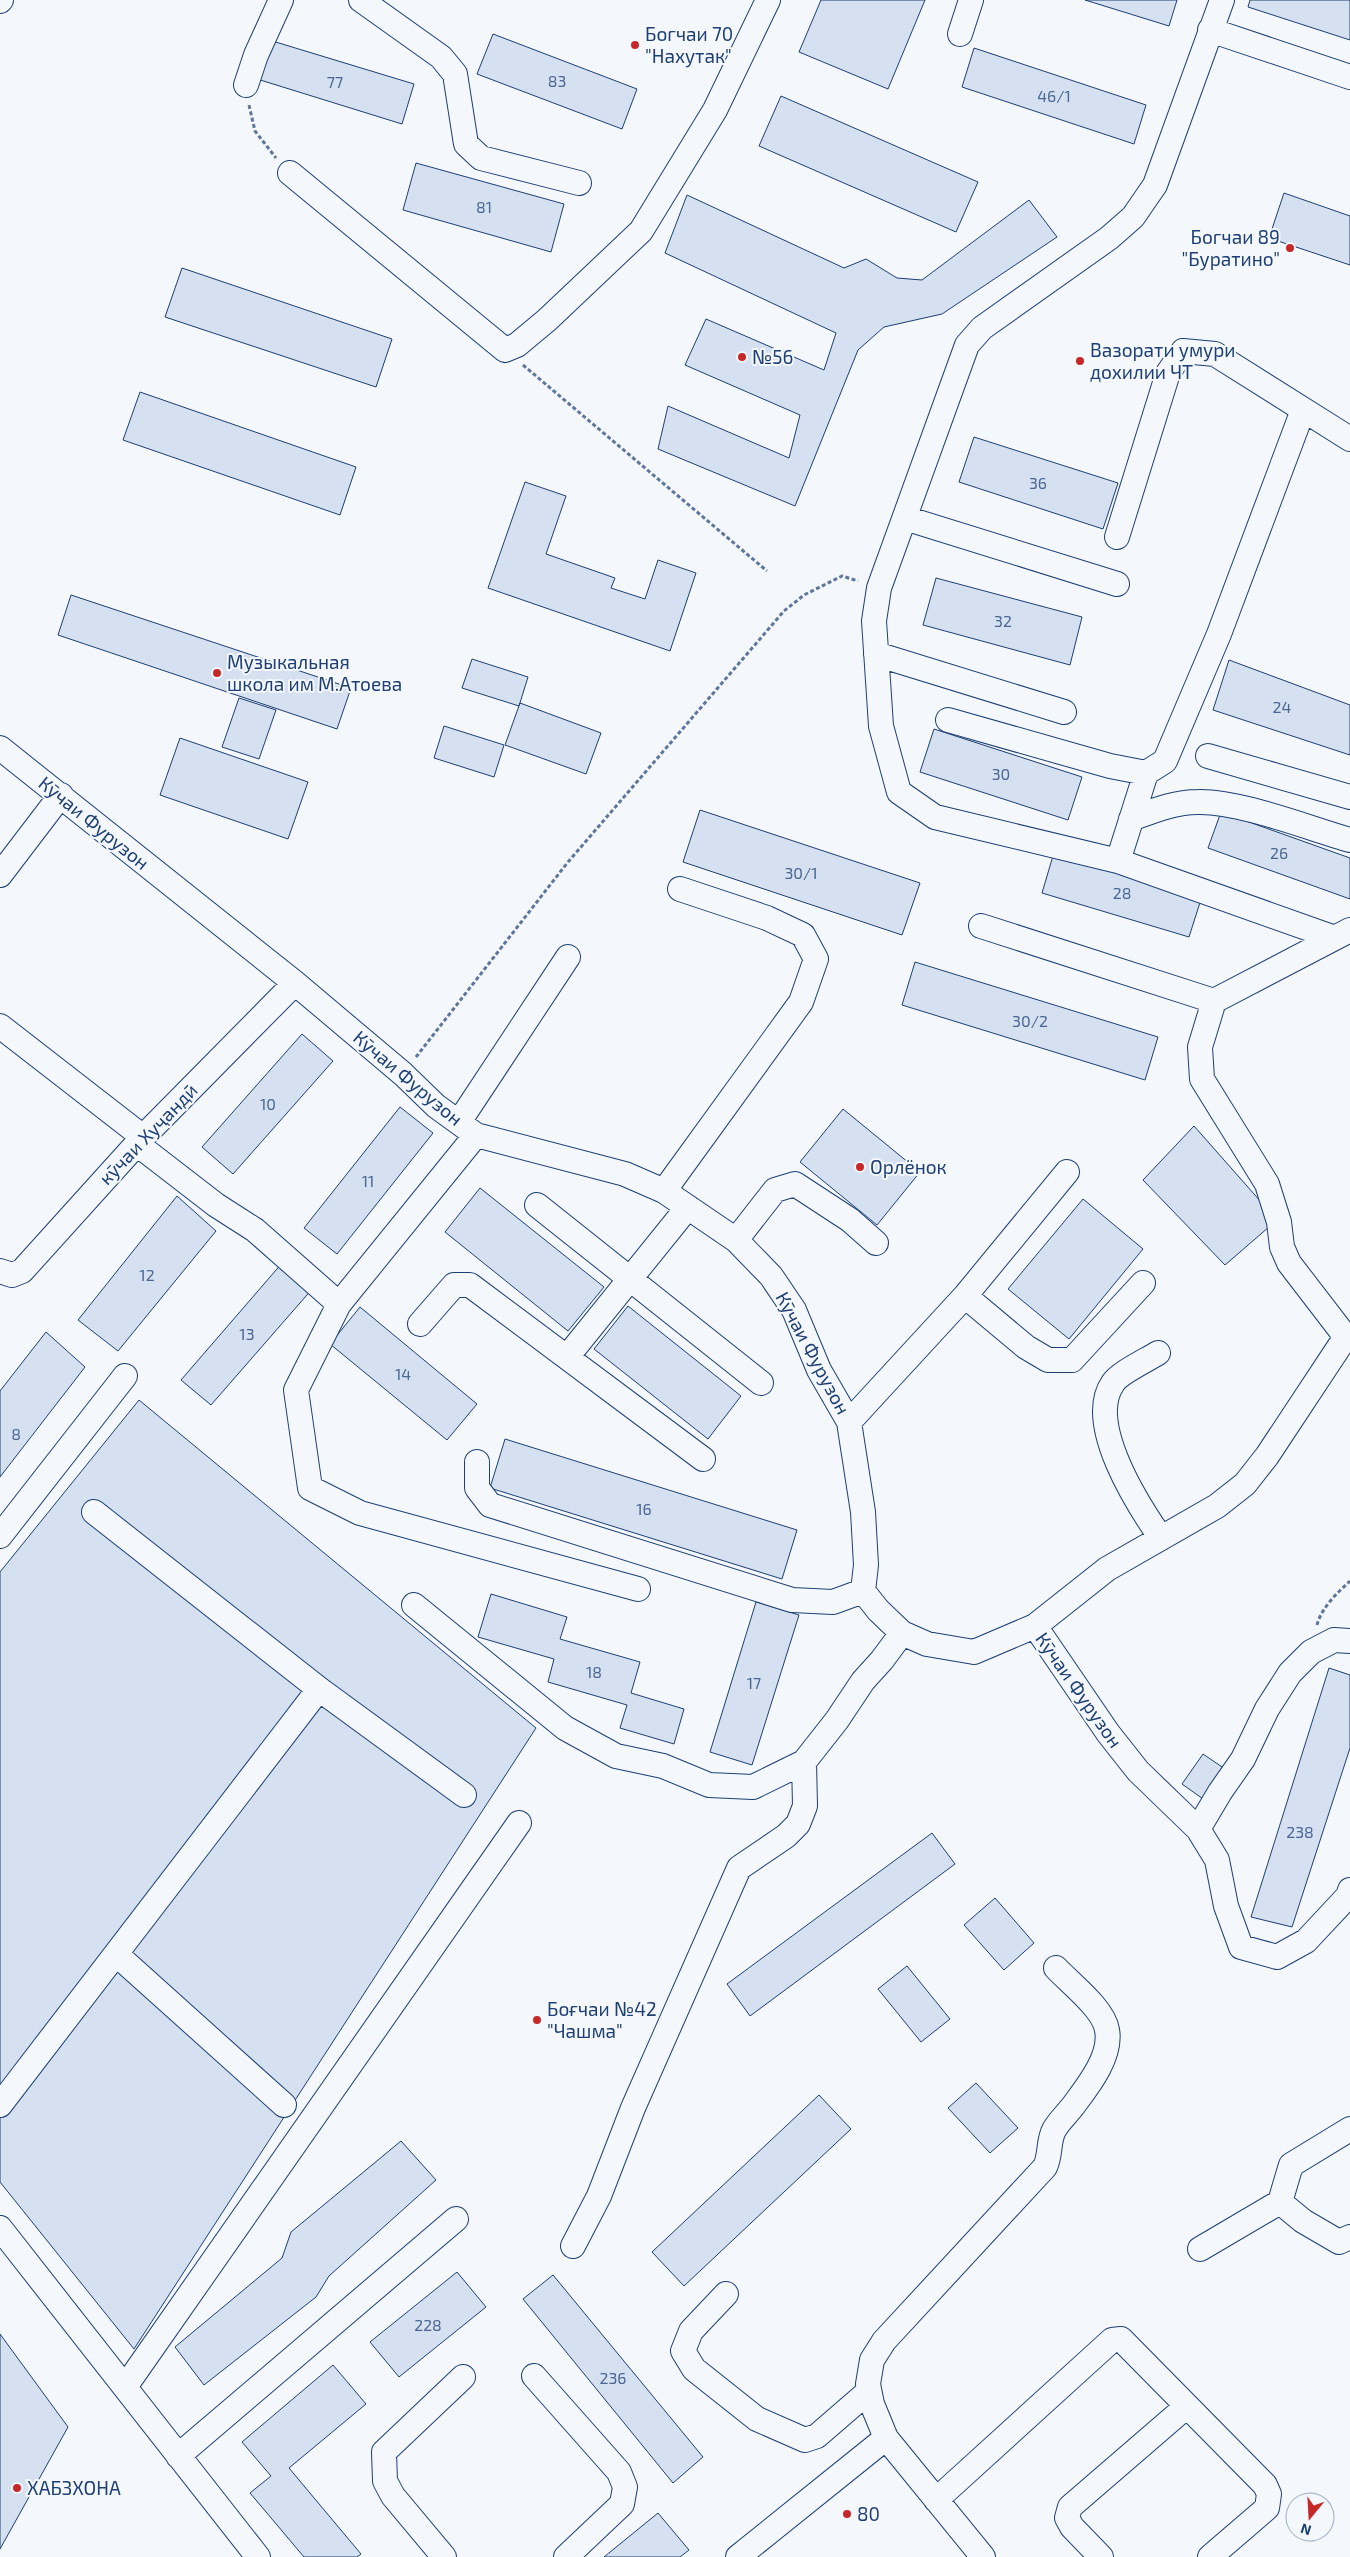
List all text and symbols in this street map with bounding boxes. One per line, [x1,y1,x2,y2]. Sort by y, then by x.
place label: Богчаи 70 "Нахутак" [645,22,733,68]
marker: Богчаи 70 "Нахутак" [629,39,641,51]
house number: 83 [548,71,566,90]
house number: 77 [327,72,343,91]
house number: 46/1 [1037,86,1071,105]
house number: 81 [476,197,492,216]
place label: Богчаи 89 "Буратино" [1182,225,1280,271]
marker: Богчаи 89 "Буратино" [1284,242,1296,254]
place label: Вазорати умури дохилии ЧТ [1090,338,1235,383]
place label: №56 [752,345,793,368]
marker: №56 [736,351,748,363]
marker: Вазорати умури дохилии ЧТ [1074,355,1086,367]
house number: 36 [1029,473,1047,492]
house number: 32 [994,611,1012,630]
place label: Музыкальная школа им М.Атоева [227,650,402,695]
marker: Музыкальная школа им М.Атоева [211,667,223,679]
house number: 24 [1273,697,1292,716]
house number: 30 [992,764,1010,783]
street label: Кӯчаи Фурузон [34,771,154,875]
house number: 26 [1270,843,1288,862]
house number: 30/1 [784,863,818,882]
house number: 28 [1113,883,1131,902]
house number: 30/2 [1012,1011,1048,1030]
street label: Кӯчаи Фурузон [348,1025,468,1131]
street label: кӯчаи Хуҷандӣ [94,1078,202,1190]
house number: 10 [260,1094,276,1113]
place label: Орлёнок [870,1155,947,1178]
marker: Орлёнок [854,1161,866,1173]
house number: 11 [362,1171,374,1190]
house number: 12 [139,1265,155,1284]
street label: Кӯчаи Фурузон [771,1288,855,1418]
house number: 13 [239,1324,255,1343]
house number: 14 [395,1364,411,1383]
house number: 8 [11,1424,21,1443]
house number: 16 [636,1499,652,1518]
street label: Кӯчаи Фурузон [1030,1628,1128,1752]
house number: 18 [586,1662,602,1681]
house number: 17 [747,1673,761,1692]
house number: 238 [1286,1822,1314,1841]
place label: Боғчаи №42 "Чашма" [547,1997,657,2042]
marker: Боғчаи №42 "Чашма" [531,2014,543,2026]
house number: 228 [414,2315,442,2334]
house number: 236 [599,2368,627,2387]
place label: ХАБЗХОНА [27,2476,121,2499]
marker: ХАБЗХОНА [11,2482,23,2494]
north arrow [1285,2492,1335,2542]
place label: 80 [857,2502,880,2525]
marker: 80 [841,2508,853,2520]
text: N [1298,2520,1313,2539]

